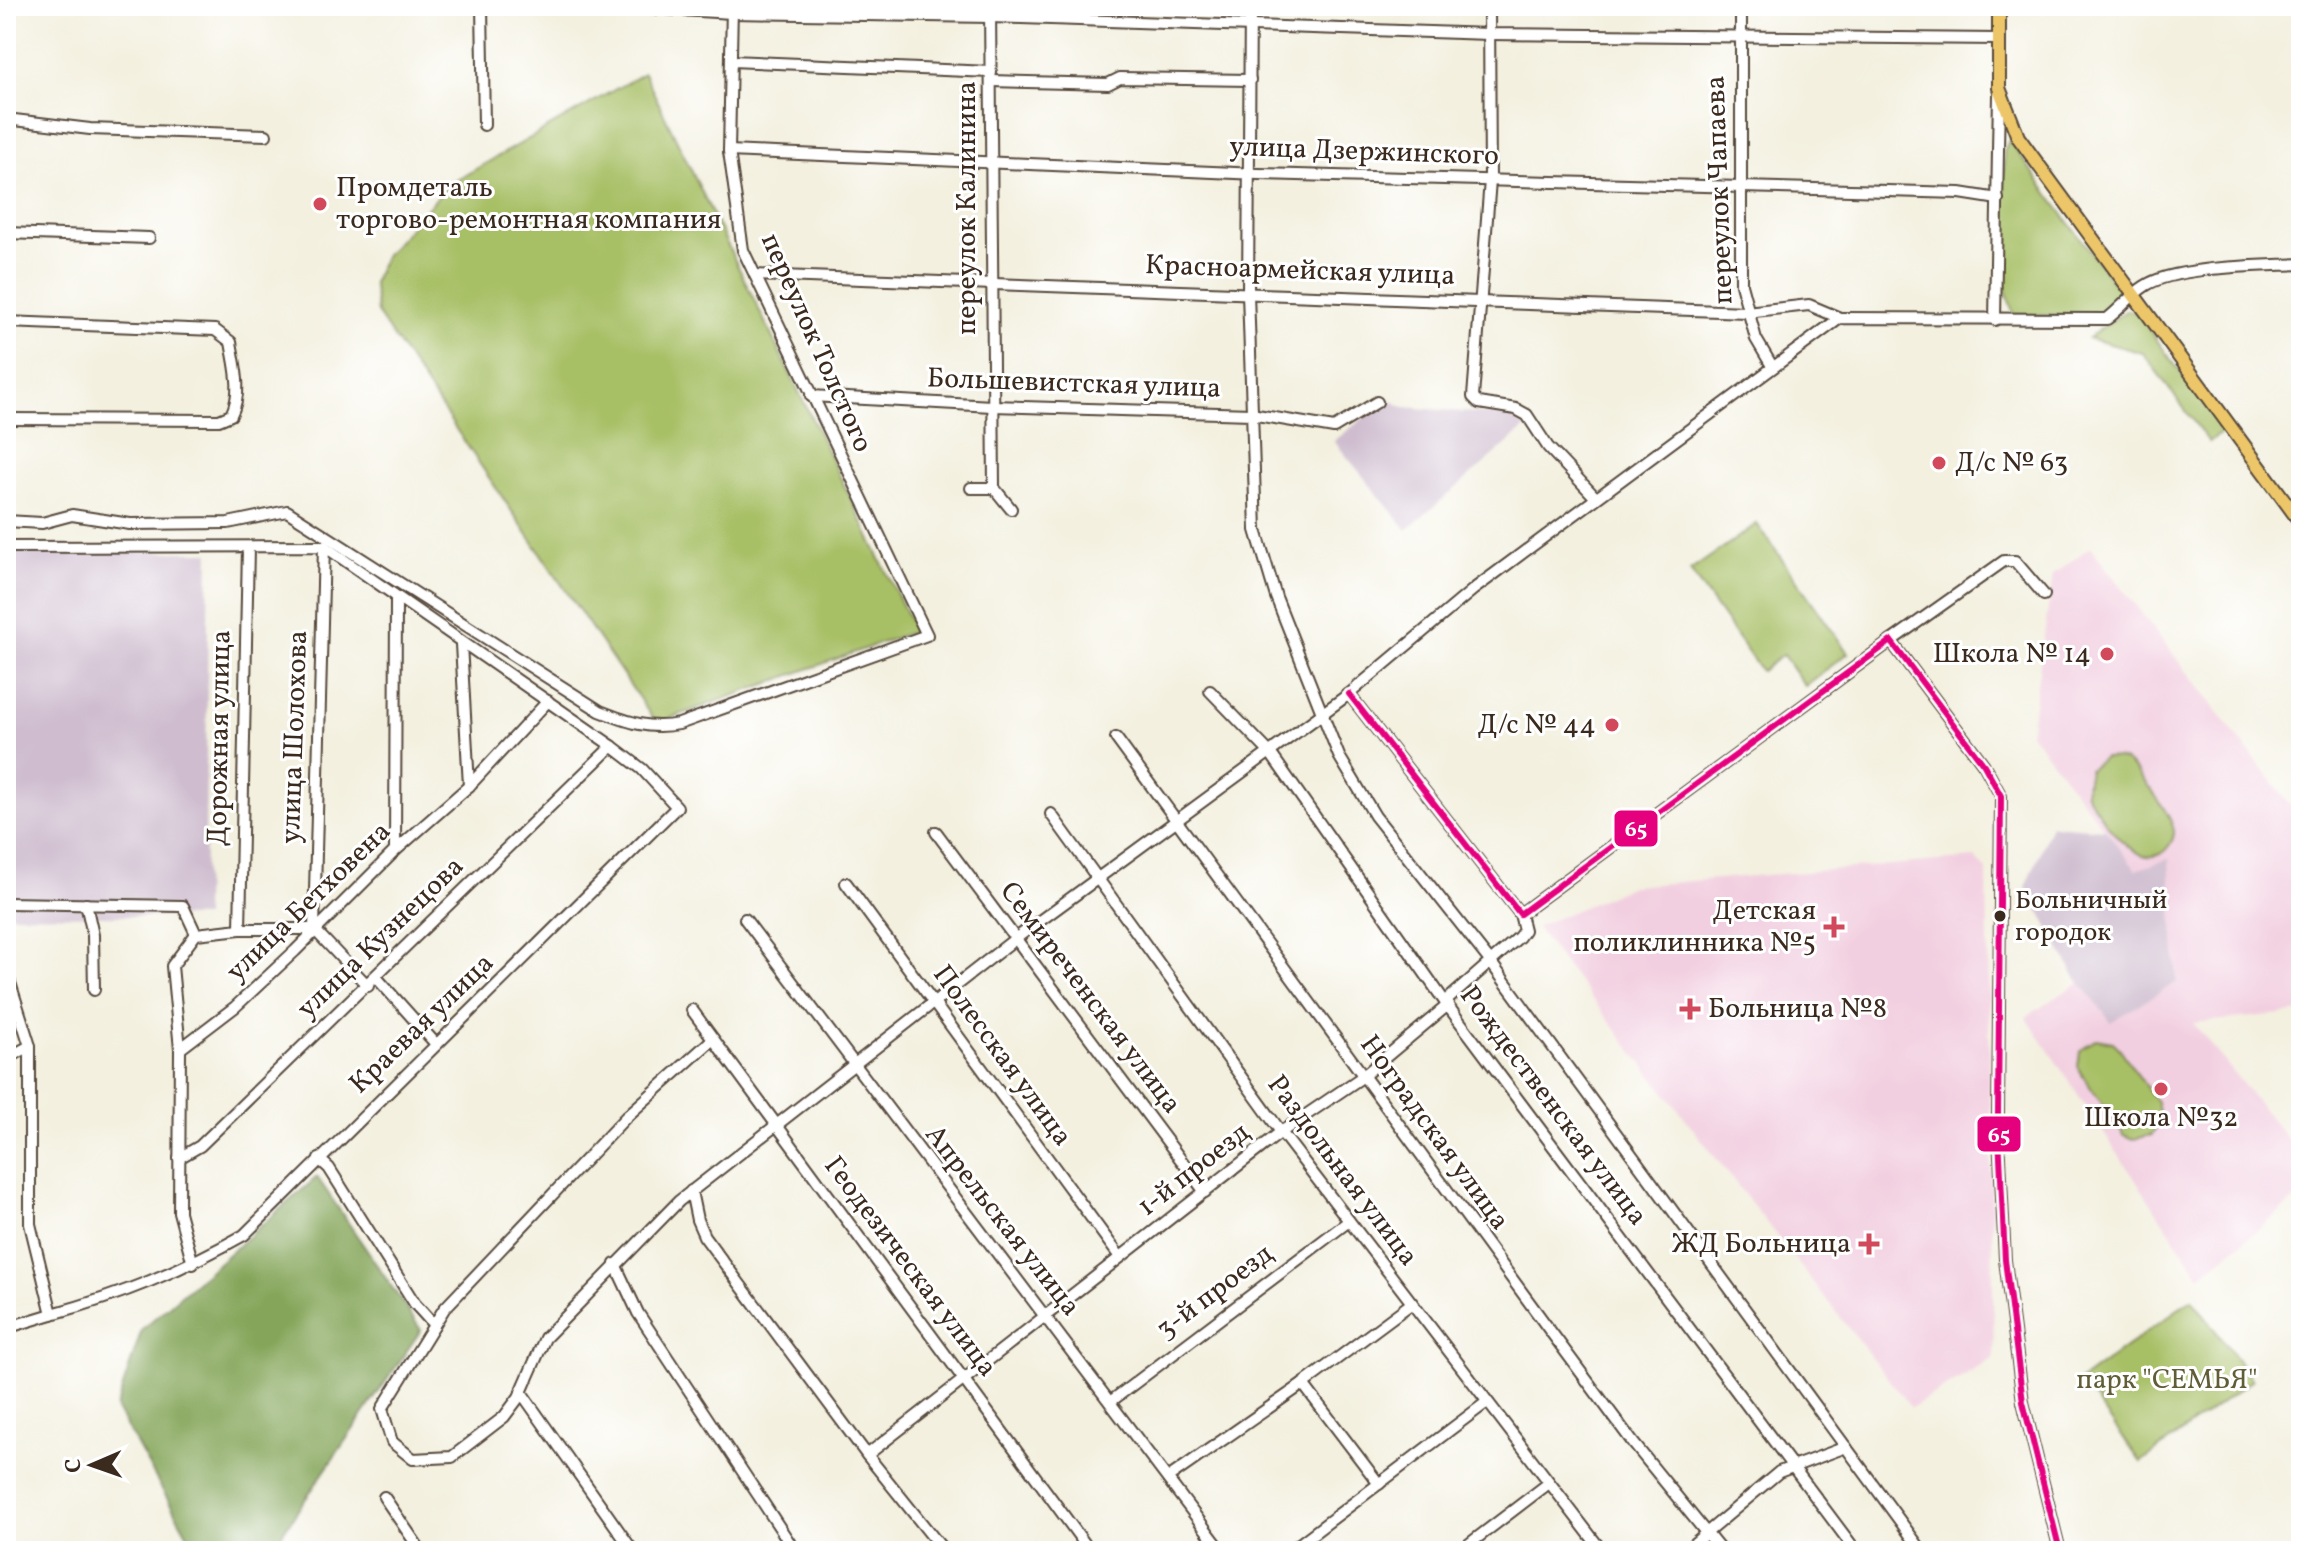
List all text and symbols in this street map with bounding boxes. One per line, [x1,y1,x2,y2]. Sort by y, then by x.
street label: переулок Чапаева [1697,75,1743,305]
street label: переулок Калинина [948,81,987,335]
street label: улица Дзержинского [1228,128,1500,176]
place label: Промдеталь торгово-ремонтная компания [336,169,721,240]
marker: Промдеталь торгово-ремонтная компания [311,195,329,213]
street label: переулок Толстого [750,227,882,459]
street label: Красноармейская улица [1144,246,1456,296]
street label: Большевистская улица [926,359,1222,409]
place label: Д/с № 63 [1955,444,2068,483]
marker: Д/с № 63 [1930,454,1948,472]
street label: Дорожная улица [199,630,241,846]
street label: улица Шолохова [272,630,318,844]
place label: Школа № 14 [1933,635,2091,674]
marker: Школа № 14 [2098,645,2116,663]
place label: Д/с № 44 [1478,706,1596,745]
marker: Д/с № 44 [1603,716,1621,734]
line badge: 65 [1613,809,1659,848]
street label: улица Бетховена [218,813,400,991]
text: 65 [1625,815,1647,846]
street label: улица Кузнецова [289,848,473,1028]
street label: Семиреченская улица [990,874,1190,1122]
place label: Больничный городок [2015,883,2167,951]
place label: Детская поликлинника №5 [1573,892,1816,963]
marker: Больничный городок [1992,908,2008,924]
marker: Детская поликлинника №5 [1823,916,1845,938]
street label: Краевая улица [341,945,503,1103]
street label: Полесская улица [923,957,1081,1155]
street label: Рождественская улица [1450,978,1656,1234]
place label: Больница №8 [1708,990,1887,1029]
marker: Больница №8 [1679,998,1701,1020]
street label: Ноградская улица [1350,1027,1518,1239]
street label: Раздольная улица [1257,1067,1427,1275]
marker: Школа №32 [2152,1080,2170,1098]
place label: Школа №32 [2084,1099,2238,1138]
street label: 1-й проезд [1130,1114,1258,1226]
line badge: 65 [1976,1115,2022,1153]
street label: Апрельская улица [915,1117,1089,1325]
text: 65 [1988,1121,2010,1152]
street label: Геодезическая улица [814,1149,1006,1385]
place label: ЖД Больница [1671,1225,1851,1264]
marker: ЖД Больница [1858,1233,1880,1255]
street label: 3-й проезд [1148,1235,1282,1349]
park label: парк "СЕМЬЯ" [2076,1361,2258,1400]
north arrow [52,1425,132,1505]
text: С [59,1458,90,1473]

